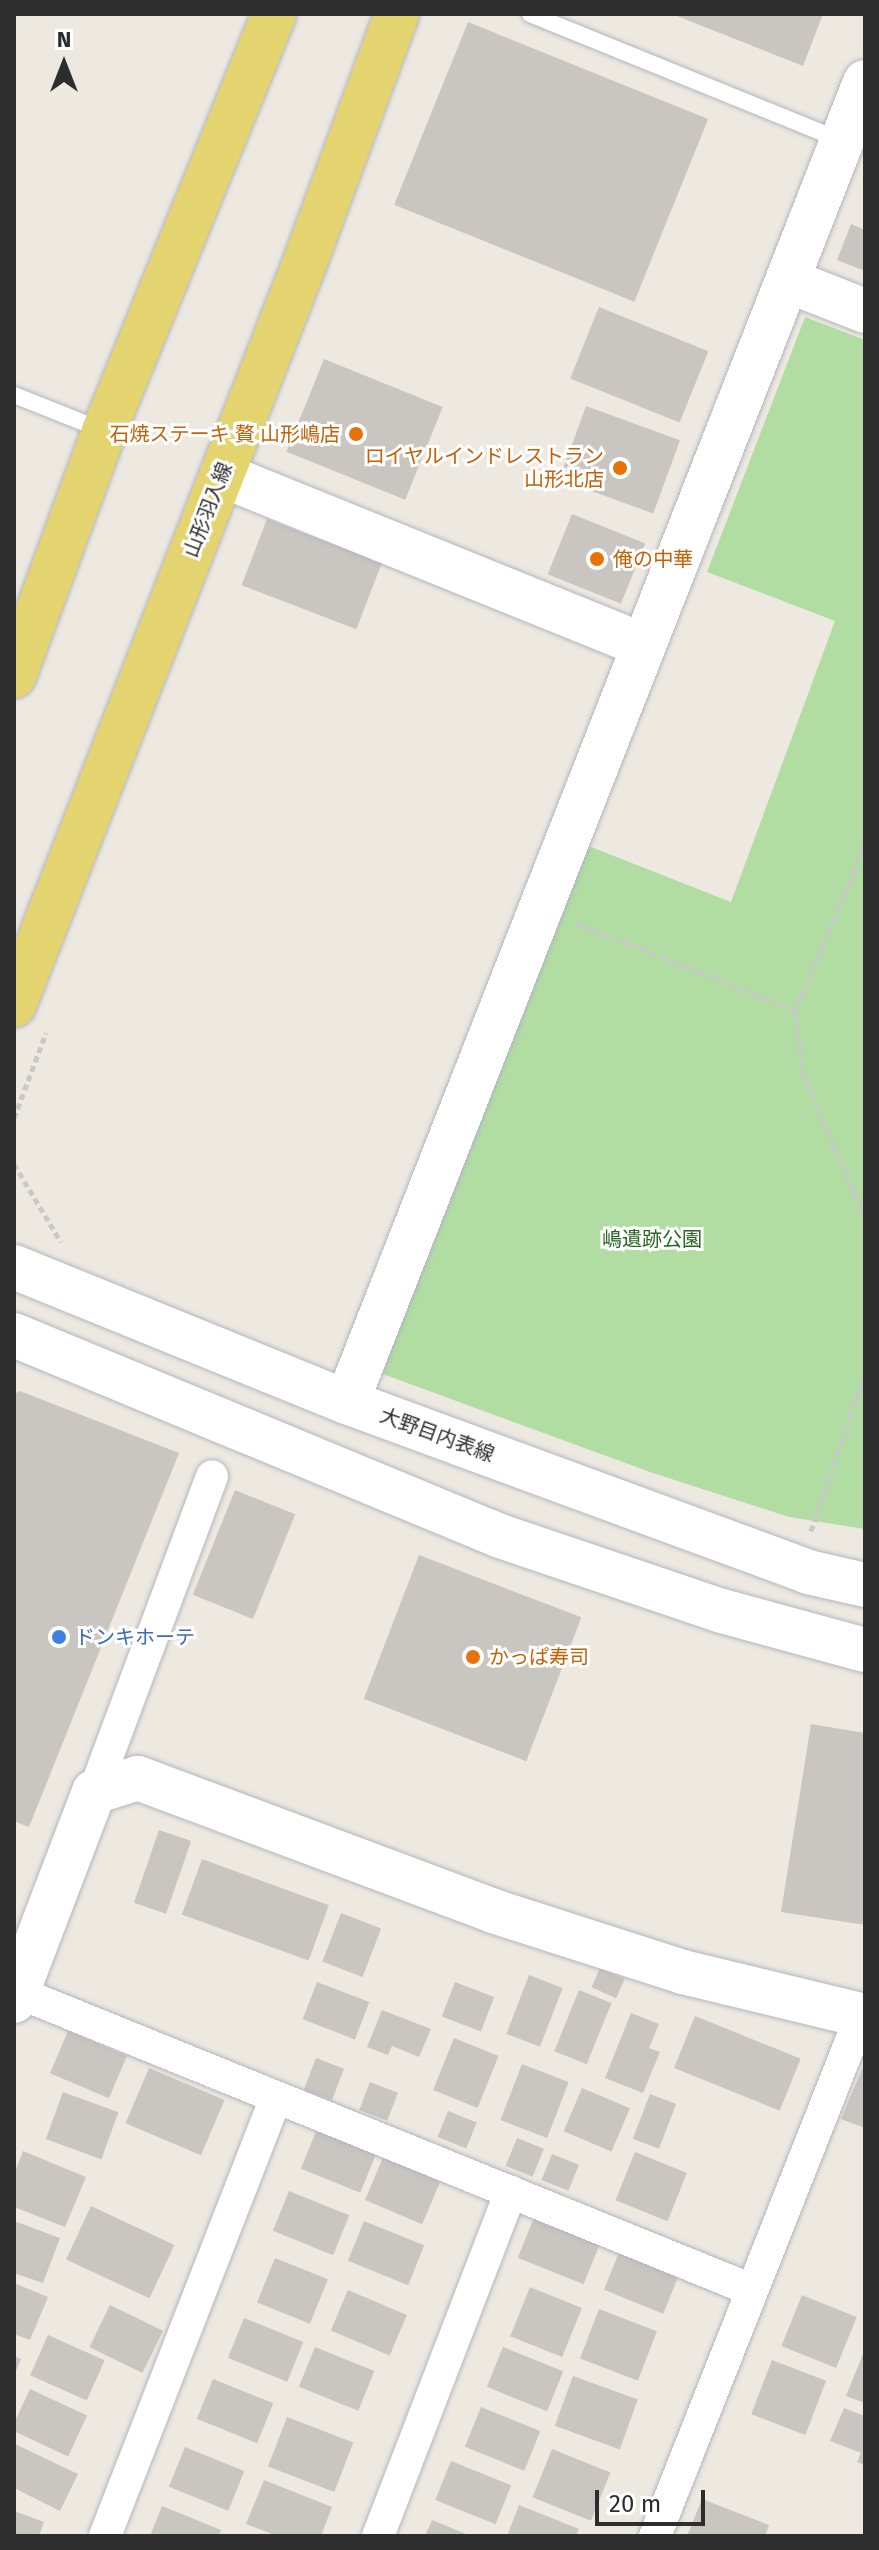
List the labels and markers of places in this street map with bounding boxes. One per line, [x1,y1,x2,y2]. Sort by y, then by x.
place label: 石焼ステーキ 贅 山形嶋店 [109,422,340,446]
marker: 石焼ステーキ 贅 山形嶋店 [347,425,365,443]
place label: ロイヤルインドレストラン 山形北店 [364,444,604,491]
marker: ロイヤルインドレストラン 山形北店 [611,459,629,477]
place label: 俺の中華 [613,547,693,571]
marker: 俺の中華 [588,550,606,568]
place label: ドンキホーテ [75,1625,195,1649]
marker: ドンキホーテ [50,1628,68,1646]
place label: かっぱ寿司 [489,1645,589,1669]
marker: かっぱ寿司 [464,1648,482,1666]

